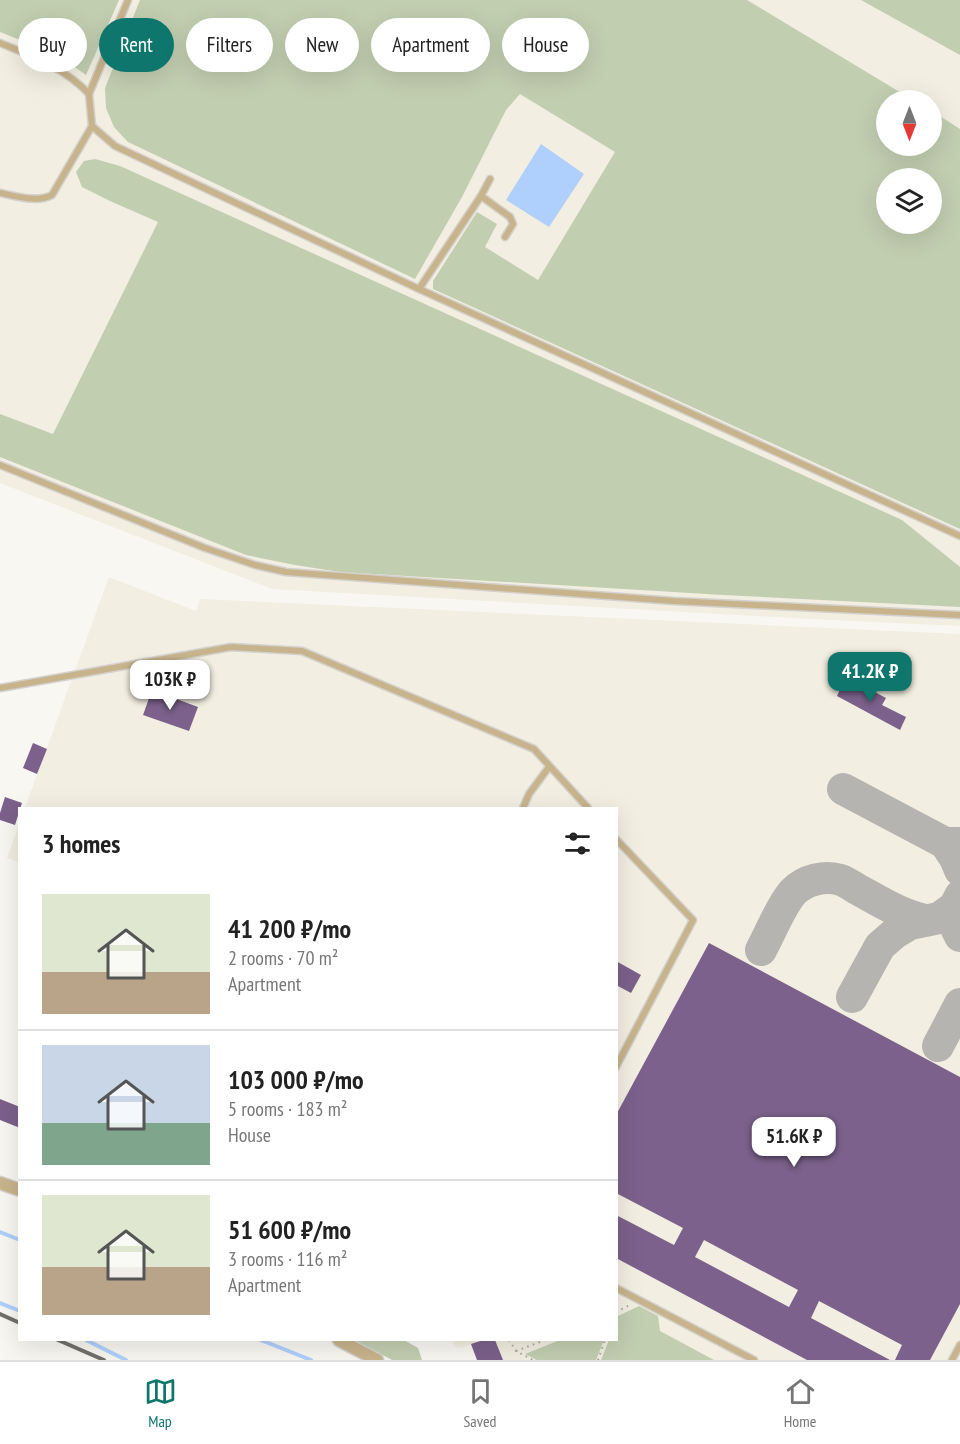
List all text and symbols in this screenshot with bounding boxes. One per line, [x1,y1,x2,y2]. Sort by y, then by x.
chip: Buy [18,18,87,72]
chip: Rent [99,18,174,72]
chip: Filters [186,18,273,72]
chip: New [285,18,359,72]
chip: Apartment [371,18,490,72]
chip: House [502,18,589,72]
north arrow [876,90,942,156]
map controls [876,90,942,234]
button: layers [876,168,942,234]
pin: 41.2K ₽ [815,652,925,703]
text: 41.2K ₽ [842,658,898,684]
pin: 103K ₽ [121,660,219,711]
text: 103K ₽ [144,666,196,692]
text: 3 homes [42,827,120,860]
icon: filters [561,827,594,860]
text: 41 200 ₽/mo [228,912,351,945]
icon: home [90,918,162,990]
text: 2 rooms · 70 m² [228,945,338,971]
text: Apartment [228,971,301,997]
text: 103 000 ₽/mo [228,1063,364,1096]
icon: home [90,1069,162,1141]
text: 5 rooms · 183 m² [228,1096,347,1122]
pin: 51.6K ₽ [739,1117,849,1168]
text: House [228,1122,271,1148]
text: 51.6K ₽ [766,1123,822,1149]
text: 51 600 ₽/mo [228,1213,351,1246]
icon: home [90,1219,162,1291]
text: 3 rooms · 116 m² [228,1246,347,1272]
text: Apartment [228,1272,301,1298]
tab: Map [144,1375,177,1431]
tab: Saved [464,1375,497,1431]
tab: Home [784,1375,817,1431]

